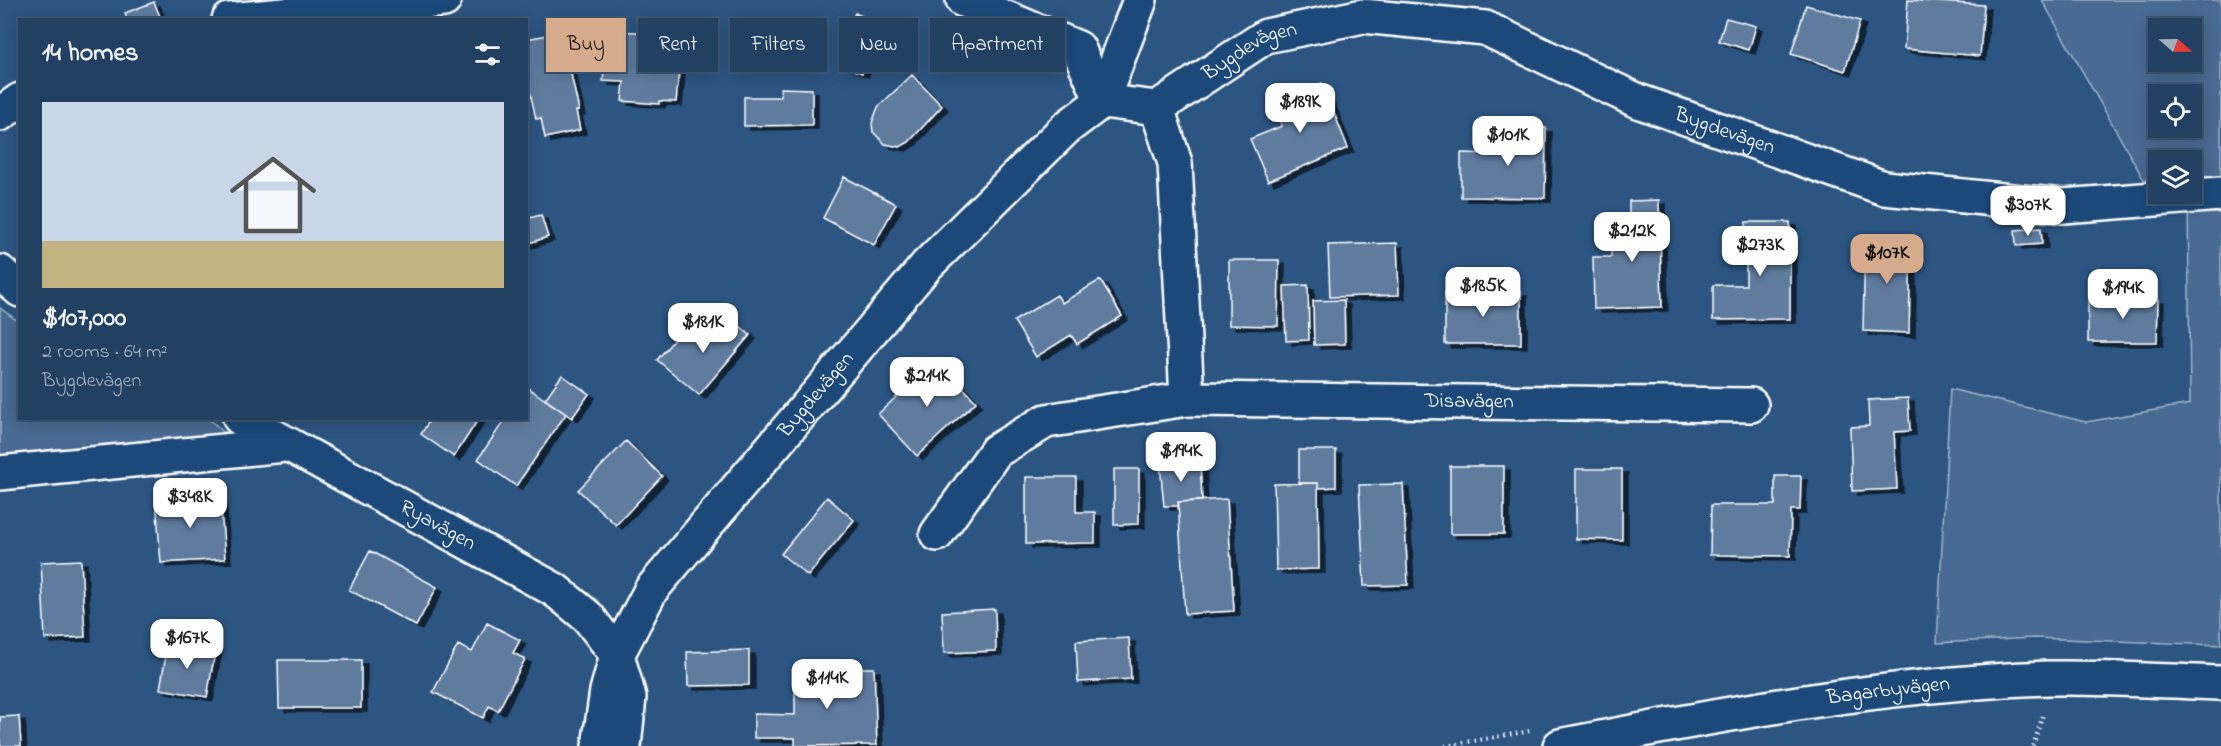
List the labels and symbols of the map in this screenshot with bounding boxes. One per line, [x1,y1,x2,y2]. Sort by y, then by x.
street label: Bygdevägen [1196,15,1300,89]
north arrow [2148,18,2202,72]
pin: $189K [1258,83,1342,134]
street label: Bygdevägen [1669,100,1779,163]
pin: $101K [1466,116,1550,167]
pin: $307K [1986,186,2070,237]
pin: $212K [1590,212,1674,263]
pin: $273K [1718,226,1802,277]
pin: $107K [1845,234,1929,285]
pin: $185K [1441,267,1525,318]
pin: $194K [2081,269,2165,320]
pin: $181K [661,303,745,354]
street label: Bygdevägen [771,346,862,445]
pin: $214K [885,357,969,408]
street label: Disavägen [1423,387,1514,419]
pin: $194K [1139,432,1223,483]
pin: $348K [148,478,232,529]
street label: Ryavägen [394,493,481,559]
pin: $167K [145,619,229,670]
pin: $114K [785,659,869,710]
street label: Bagarbyvägen [1824,669,1951,714]

